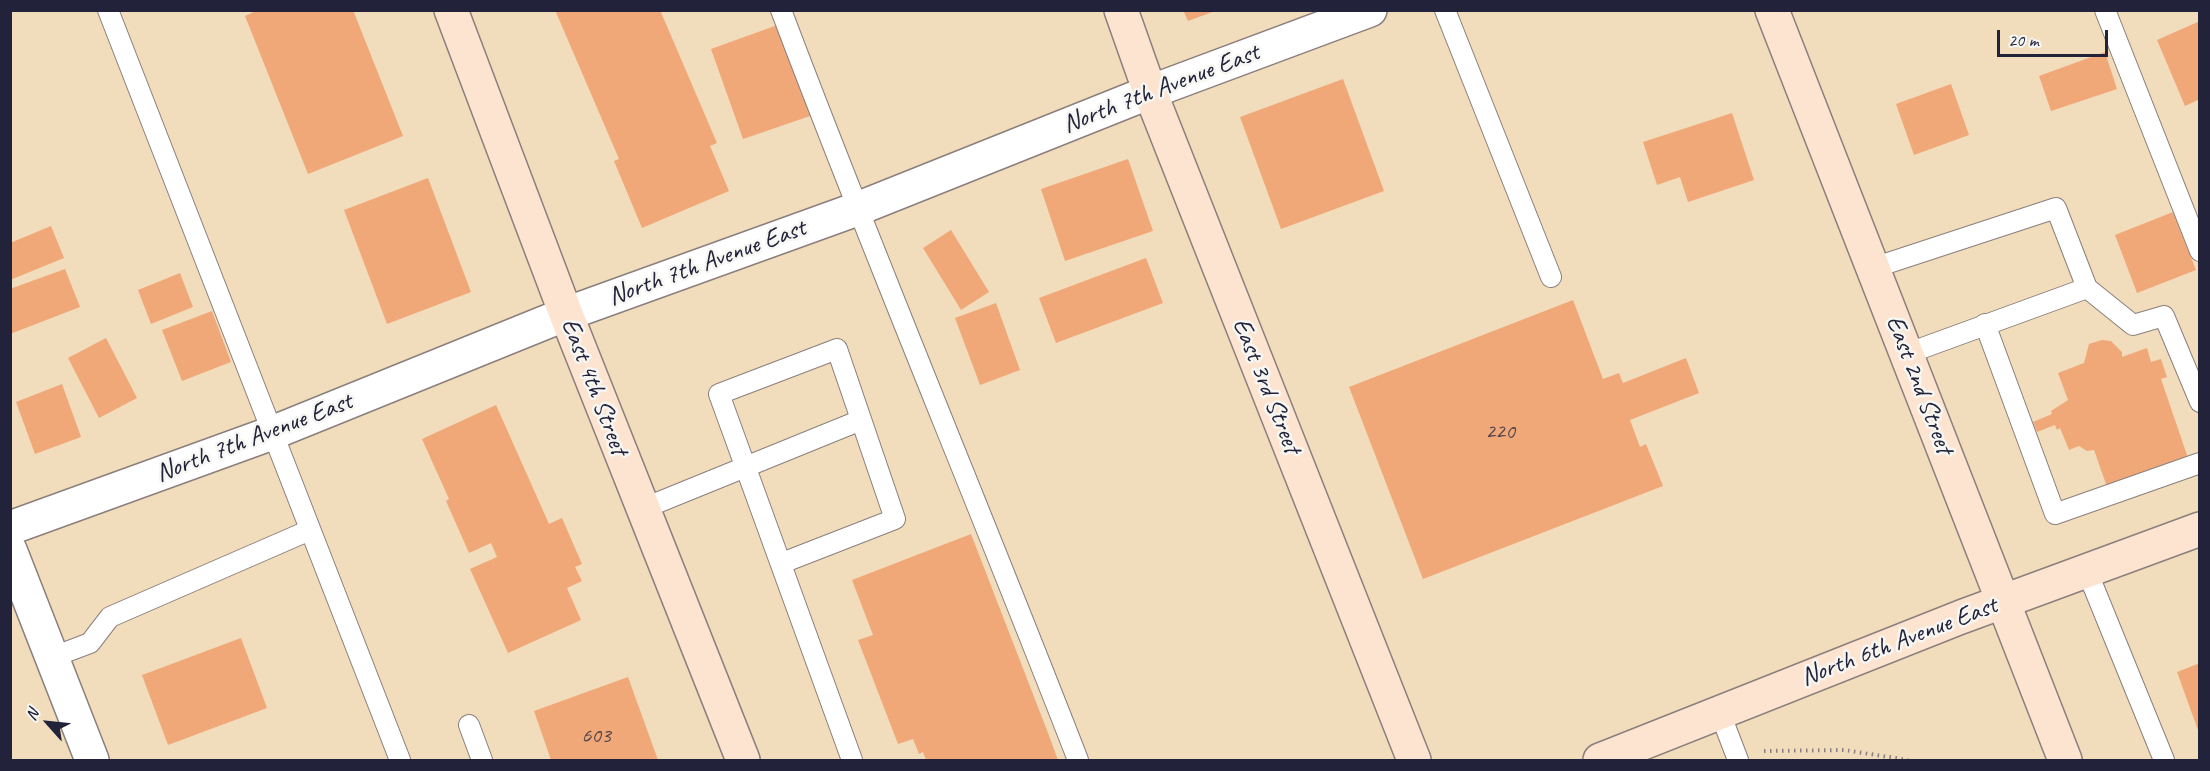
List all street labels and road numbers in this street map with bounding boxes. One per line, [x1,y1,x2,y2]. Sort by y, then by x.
street label: North 7th Avenue East [1058,37,1264,141]
street label: North 7th Avenue East [604,213,810,313]
street label: East 2nd Street [1878,312,1960,458]
street label: East 4th Street [554,314,634,460]
street label: East 3rd Street [1225,314,1307,458]
street label: North 7th Avenue East [151,386,357,490]
street label: North 6th Avenue East [1796,590,2002,694]

